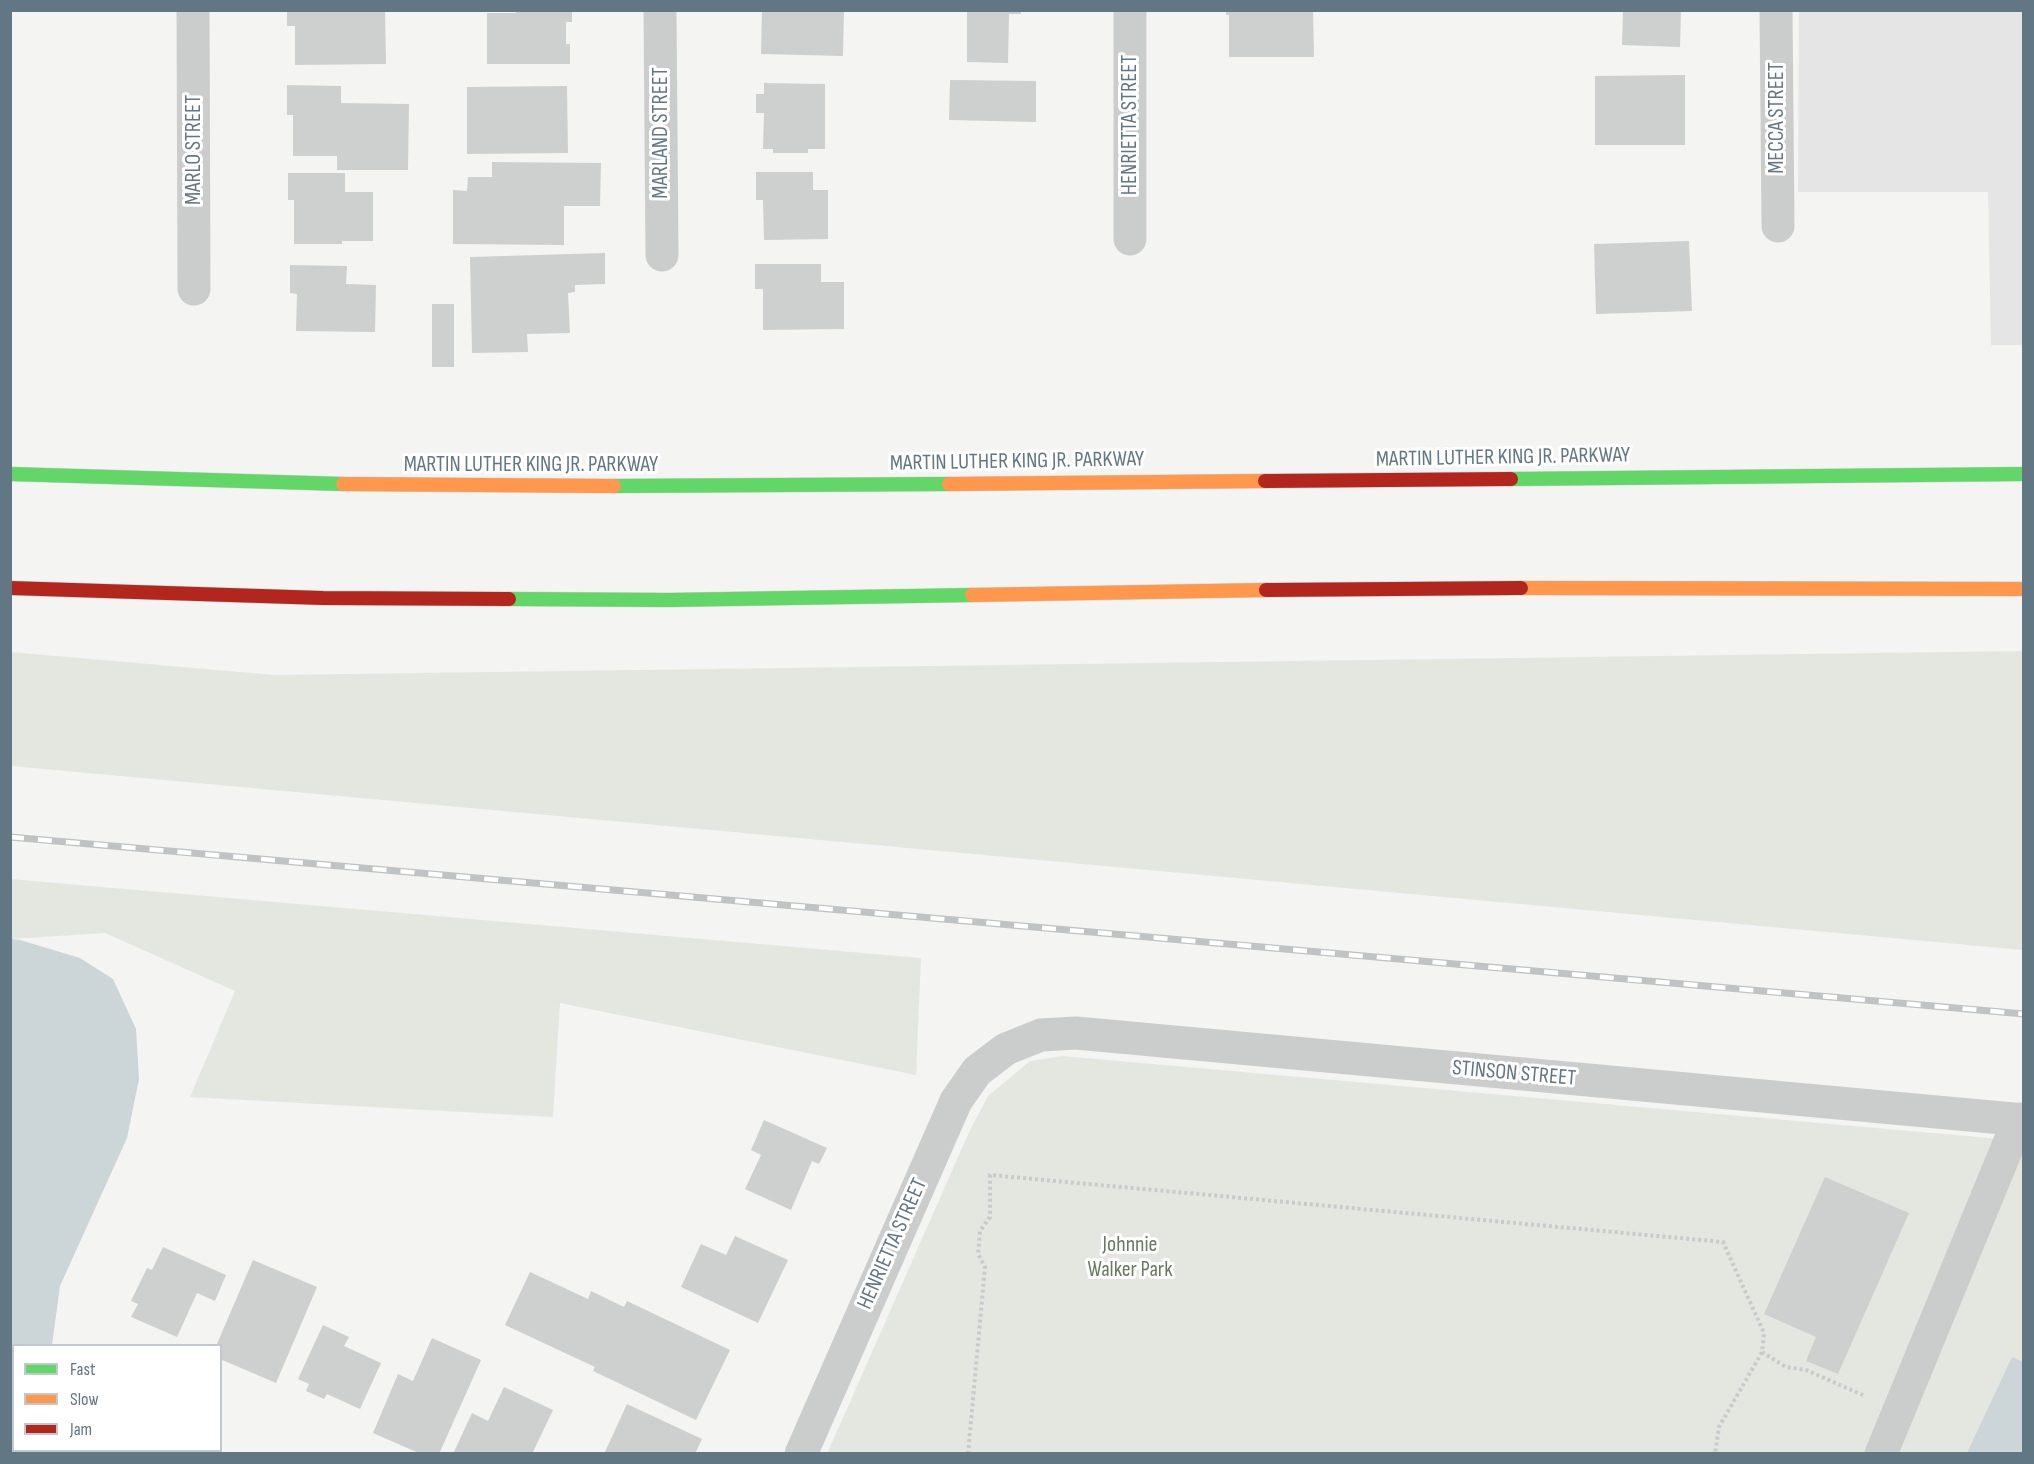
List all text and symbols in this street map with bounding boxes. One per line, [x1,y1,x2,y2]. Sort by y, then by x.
street label: HENRIETTA STREET [1117,55,1143,195]
street label: MECCA STREET [1764,62,1790,174]
street label: MARLAND STREET [648,67,674,199]
street label: MARLO STREET [181,95,207,205]
street label: MARTIN LUTHER KING JR. PARKWAY [1376,443,1630,473]
street label: MARTIN LUTHER KING JR. PARKWAY [890,447,1144,477]
street label: MARTIN LUTHER KING JR. PARKWAY [404,452,658,478]
street label: STINSON STREET [1451,1055,1577,1093]
street label: HENRIETTA STREET [852,1174,934,1314]
park label: Johnnie Walker Park [1087,1232,1173,1284]
legend [12,1344,222,1452]
text: Fast [70,1359,95,1380]
text: Slow [70,1389,99,1410]
text: Jam [70,1419,92,1440]

